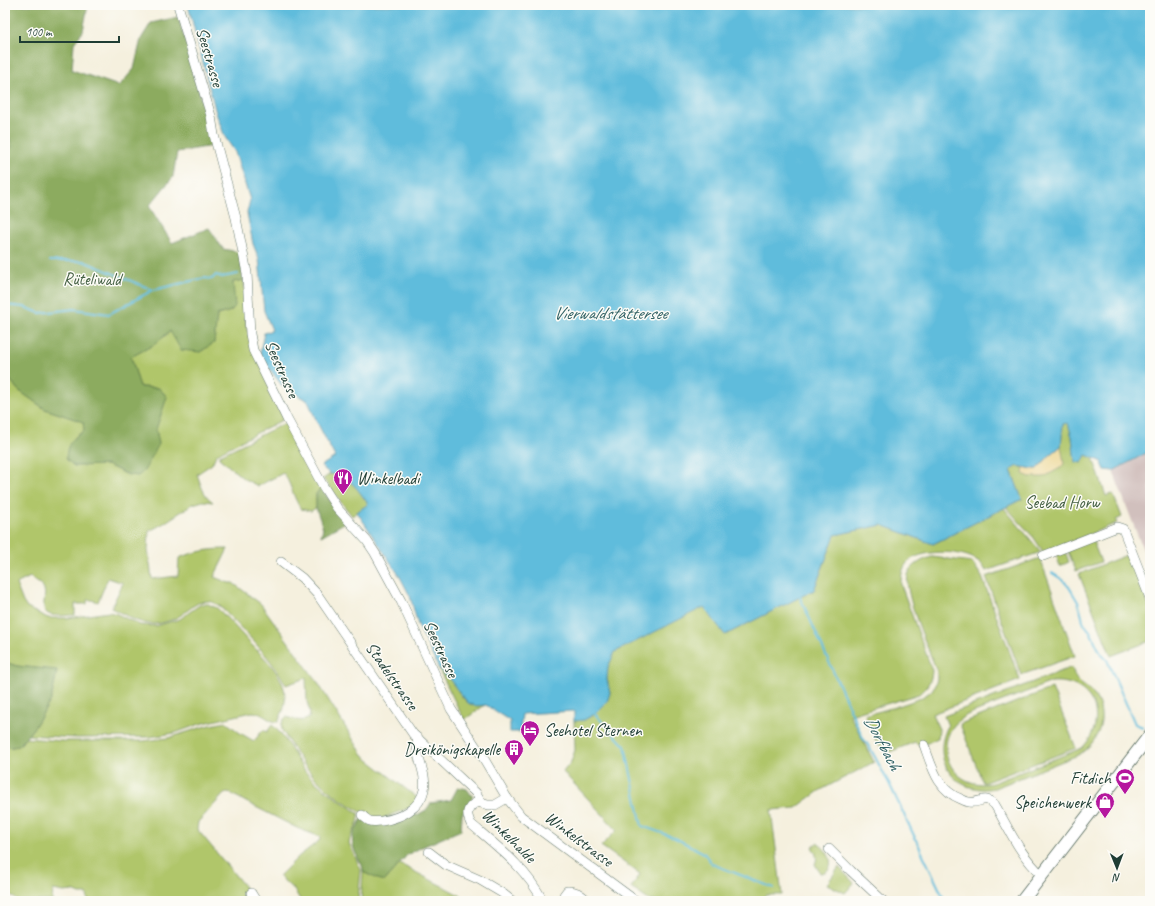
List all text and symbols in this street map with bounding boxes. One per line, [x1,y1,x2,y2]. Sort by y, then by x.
scale bar [20,18,119,44]
text: 100 m [26,24,53,40]
street label: Seestrasse [192,25,229,90]
park label: Rüteliwald [63,269,124,290]
water label: Vierwaldstättersee [553,302,670,324]
street label: Seestrasse [260,337,305,402]
restaurant icon: Winkelbadi [332,467,354,495]
place label: Winkelbadi [357,468,421,489]
park label: Seebad Horw [1025,492,1101,513]
street label: Seestrasse [419,617,464,682]
street label: Stadelstrasse [361,638,424,715]
water label: Dorfbach [860,712,907,776]
hotel icon: Seehotel Sternen [519,719,541,747]
place label: Seehotel Sternen [544,720,643,741]
building icon: Dreikönigskapelle [503,738,525,766]
place label: Dreikönigskapelle [404,739,501,760]
sports icon: Fitdich [1114,767,1136,795]
place label: Fitdich [1070,768,1112,789]
shop icon: Speichenwerk [1094,791,1116,819]
place label: Speichenwerk [1014,792,1093,813]
street label: Winkelhalde [477,804,542,869]
street label: Winkelstrasse [541,807,618,872]
north arrow [1097,848,1137,888]
text: N [1111,871,1121,885]

